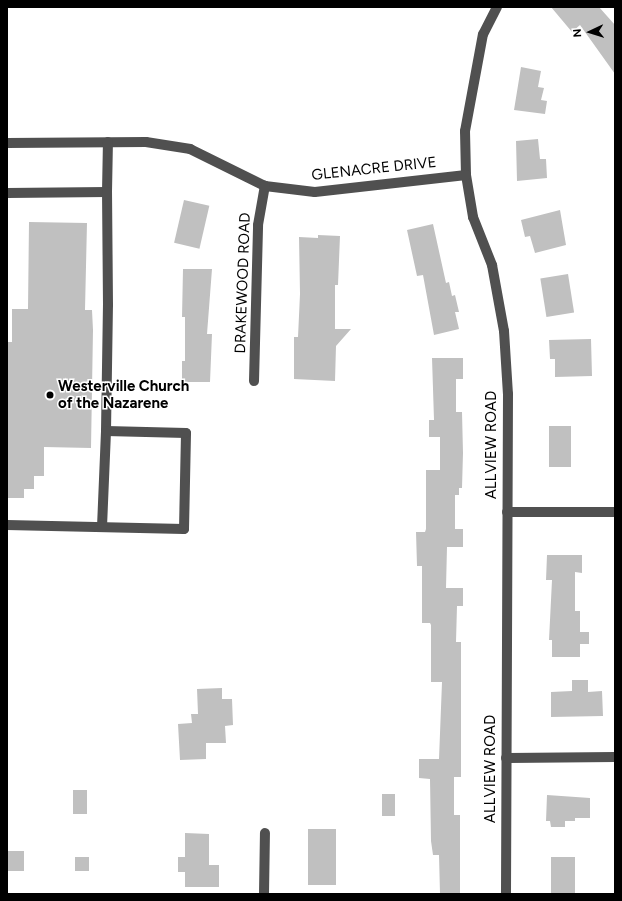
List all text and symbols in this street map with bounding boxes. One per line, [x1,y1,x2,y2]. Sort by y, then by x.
north arrow [570,12,610,52]
text: N [571,28,584,38]
street label: GLENACRE DRIVE [311,153,437,185]
street label: DRAKEWOOD ROAD [232,212,254,354]
place label: Westerville Church of the Nazarene [58,377,189,412]
marker: Westerville Church of the Nazarene [45,390,55,400]
street label: ALLVIEW ROAD [483,391,501,499]
street label: ALLVIEW ROAD [482,715,500,823]

